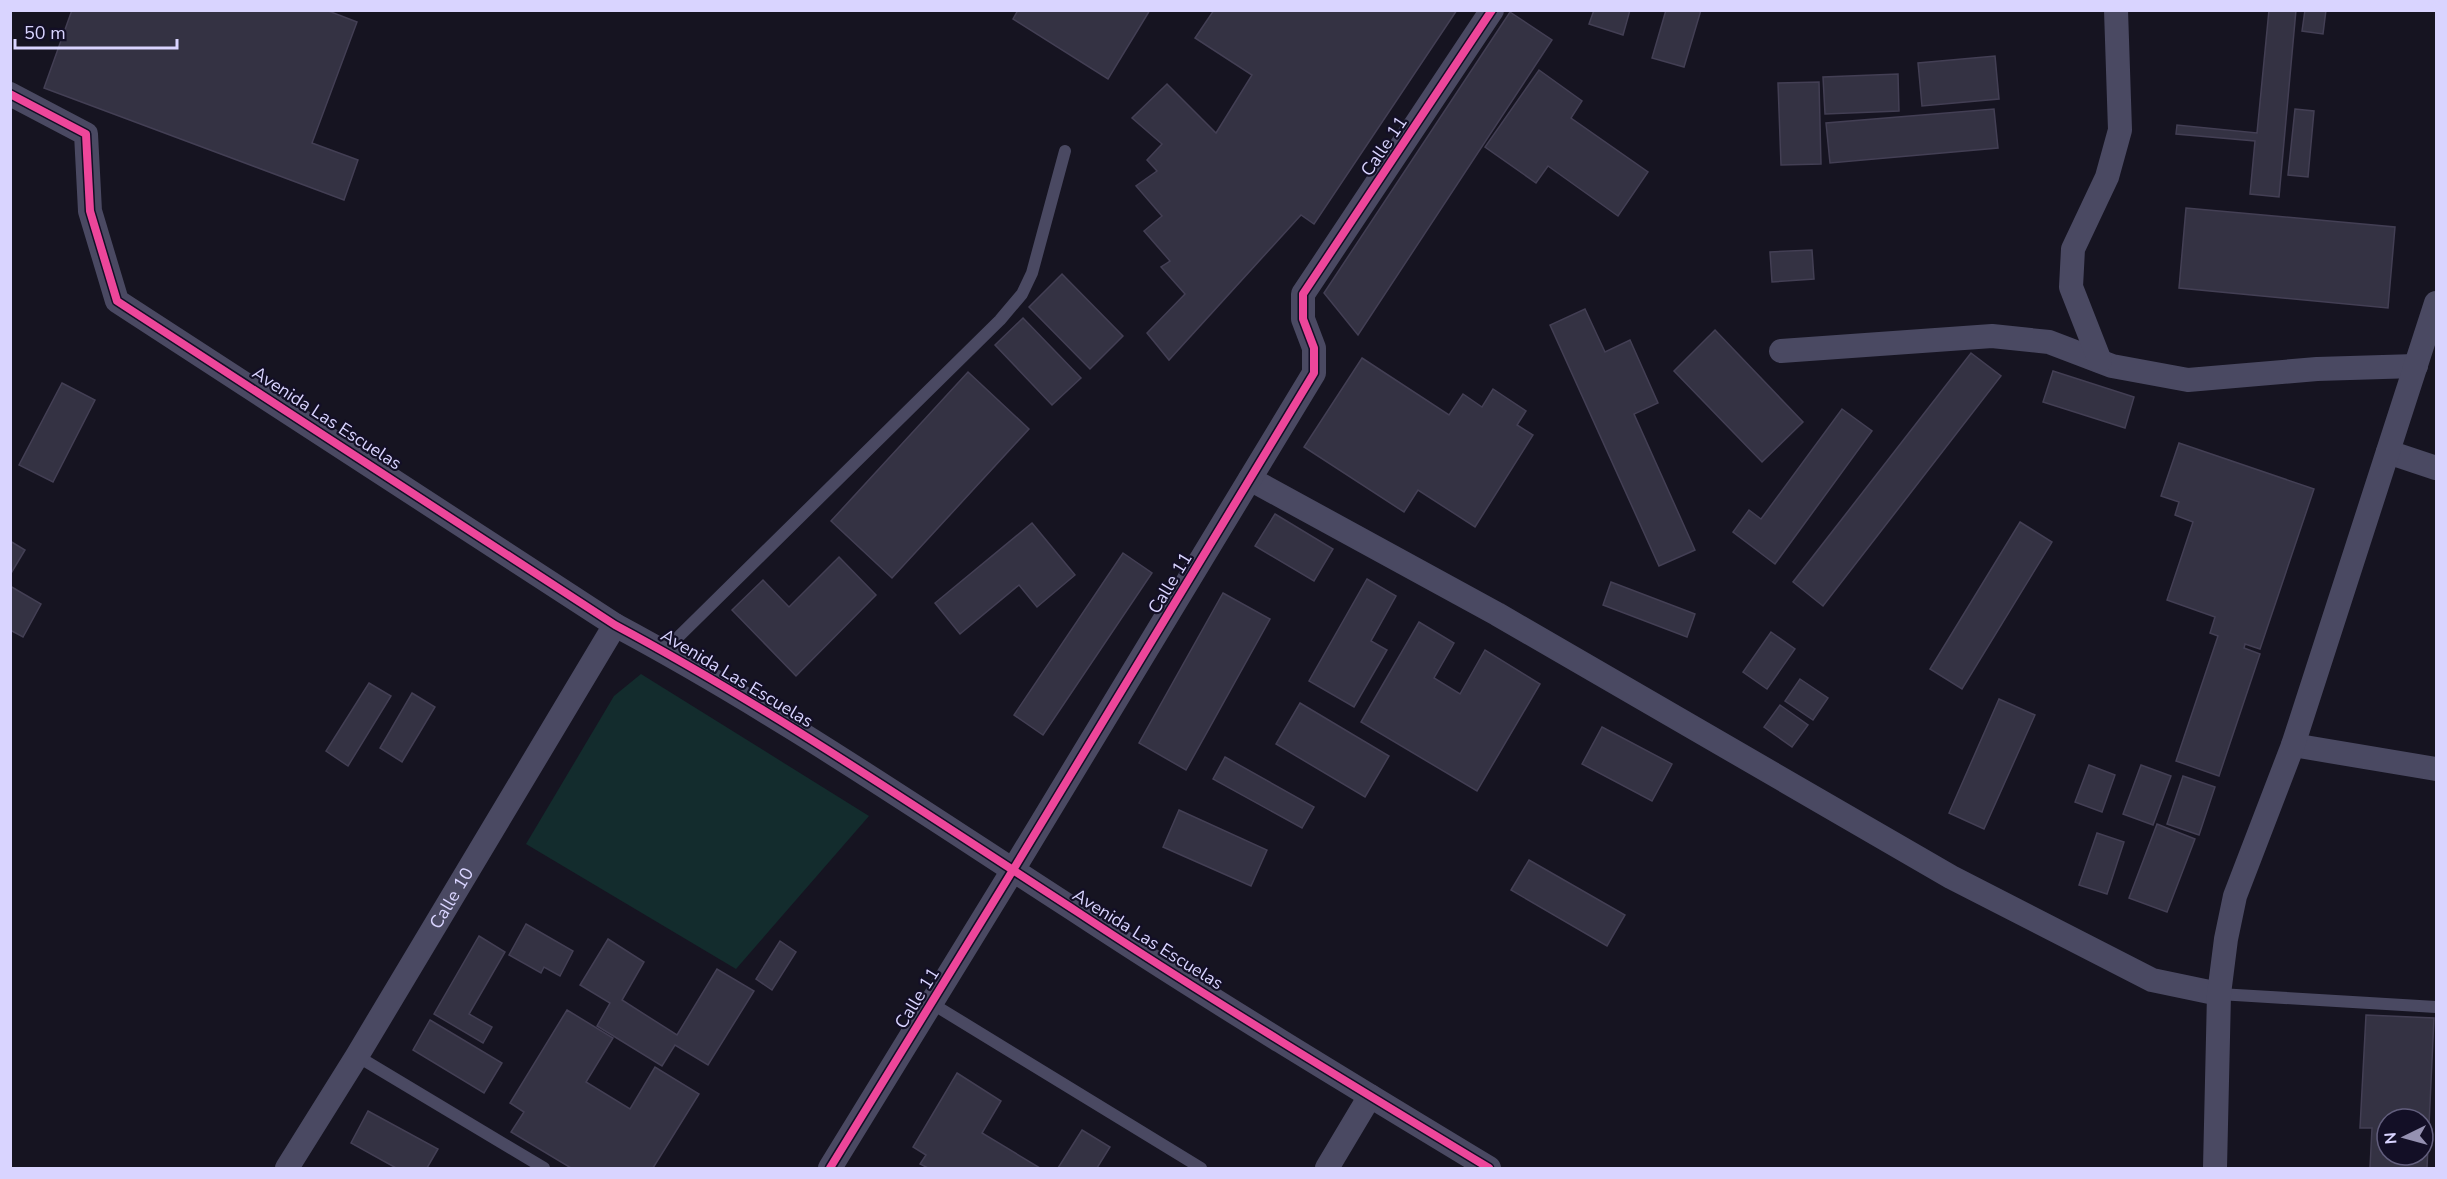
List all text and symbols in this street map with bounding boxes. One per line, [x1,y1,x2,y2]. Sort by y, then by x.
scale bar [15,12,177,50]
text: 50 m [24,21,66,45]
street label: Calle 11 [1355,111,1413,181]
street label: Avenida Las Escuelas [248,361,406,475]
street label: Calle 11 [1142,548,1198,618]
street label: Avenida Las Escuelas [656,623,818,733]
street label: Calle 10 [424,863,479,933]
street label: Avenida Las Escuelas [1068,883,1228,995]
street label: Calle 11 [889,963,945,1033]
north arrow [2375,1107,2435,1167]
text: N [2380,1131,2403,1145]

